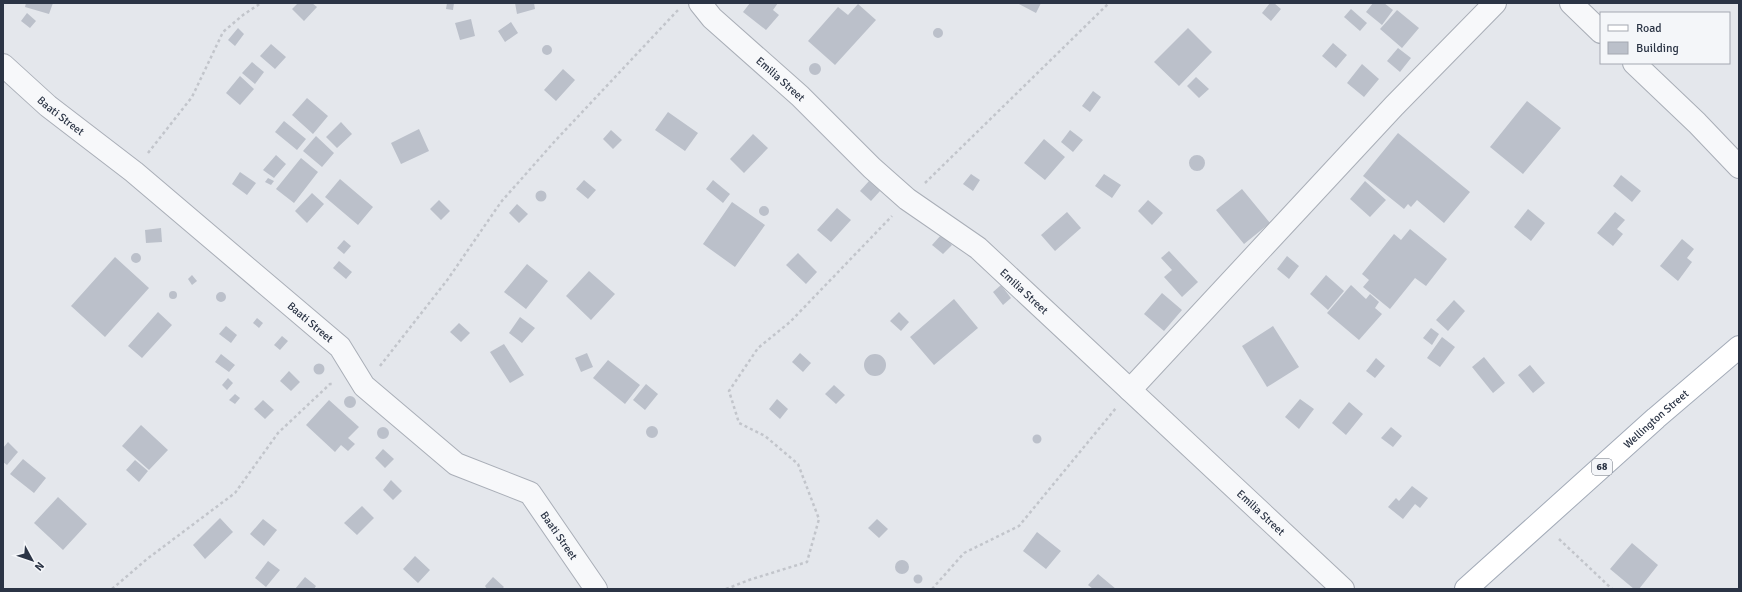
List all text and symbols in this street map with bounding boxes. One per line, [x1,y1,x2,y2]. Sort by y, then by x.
legend [1600,12,1730,64]
text: Road [1636,21,1662,36]
text: Building [1636,41,1679,56]
street label: Emilia Street [754,54,808,104]
street label: Baati Street [35,93,87,138]
street label: Emilia Street [998,266,1051,317]
street label: Baati Street [285,299,336,345]
street label: Wellington Street [1621,387,1691,451]
road number: 68 [1592,459,1612,475]
street label: Emilia Street [1234,487,1288,538]
street label: Baati Street [538,509,580,562]
north arrow [12,540,52,580]
text: N [32,559,47,573]

